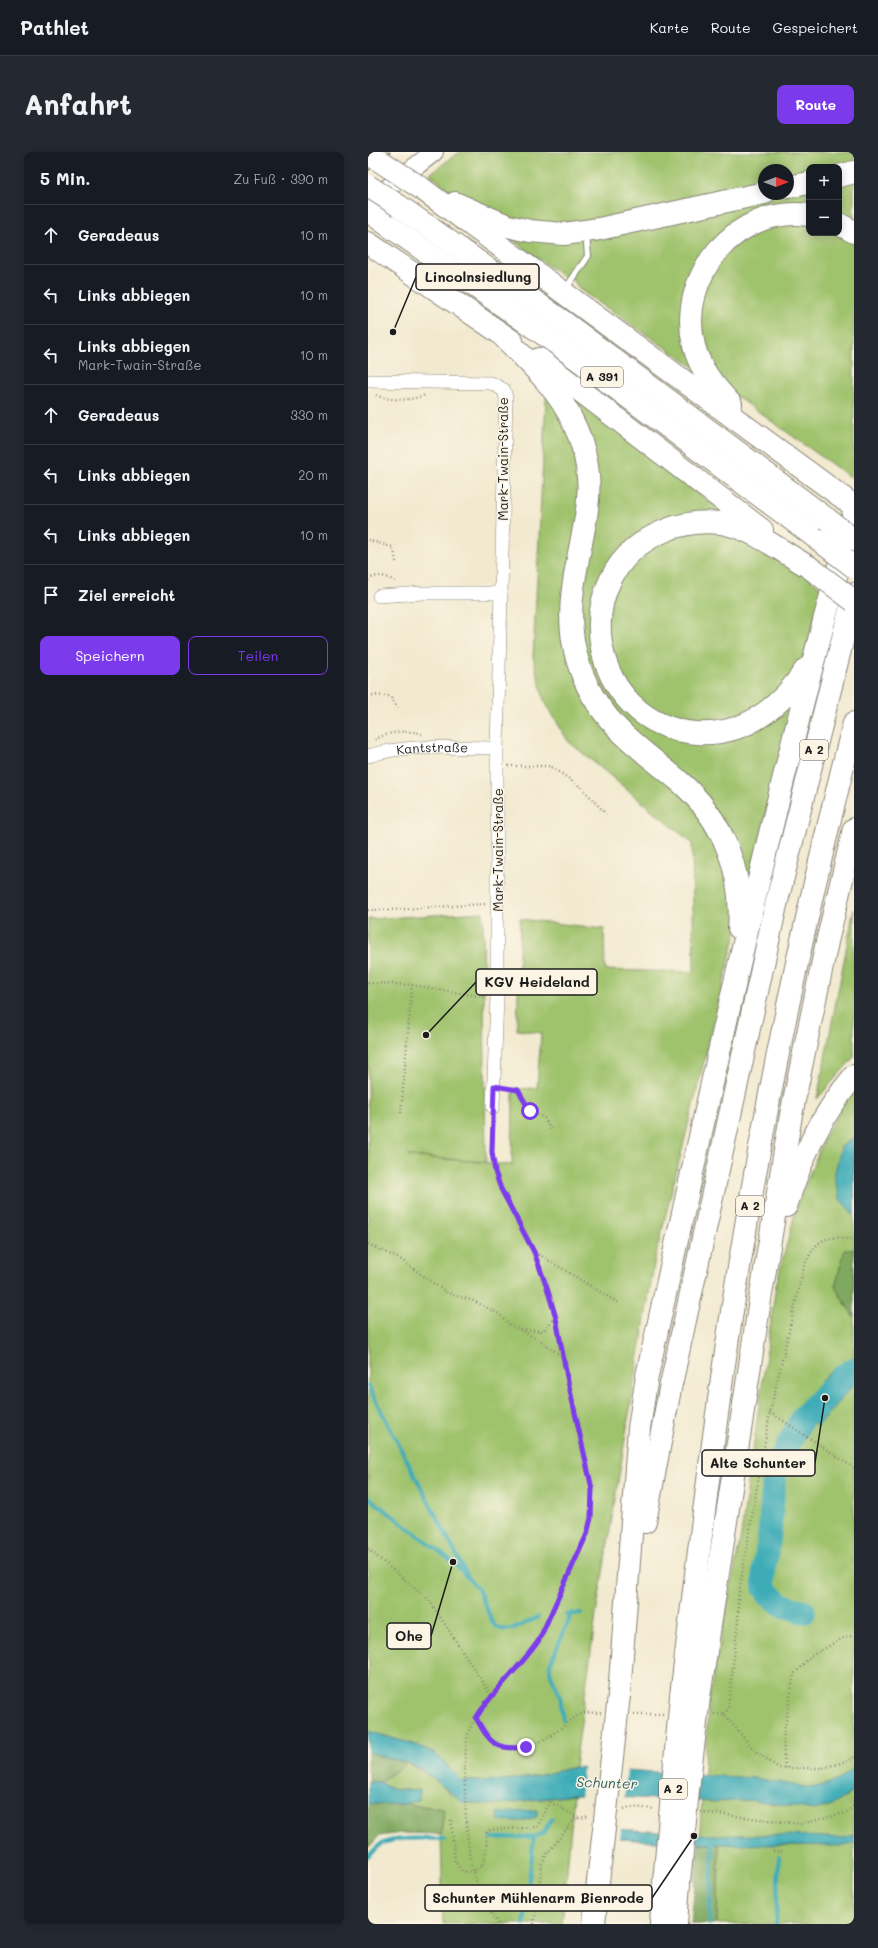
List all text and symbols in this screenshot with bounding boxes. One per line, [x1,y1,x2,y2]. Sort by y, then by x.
text: Pathlet [20,15,89,40]
text: Karte [650,18,689,37]
text: Route [711,18,751,37]
text: Gespeichert [773,18,858,37]
button: Route [777,85,854,124]
text: Anfahrt [24,86,132,122]
north arrow [758,164,794,200]
map controls [806,164,842,236]
button: + [806,164,842,200]
text: 5 Min. [40,167,91,189]
text: Zu Fuß · 390 m [234,170,328,187]
button: − [806,200,842,236]
icon: ahead [40,224,62,246]
text: Geradeaus [78,225,159,245]
text: 10 m [300,226,328,243]
callout: Lincolnsiedlung [416,264,539,290]
text: Lincolnsiedlung [425,267,531,286]
icon: left [40,284,62,306]
text: Links abbiegen [78,285,190,305]
text: 10 m [300,286,328,303]
text: Links abbiegen [78,336,190,356]
icon: left [40,344,62,366]
text: 10 m [300,346,328,363]
text: Mark-Twain-Straße [78,356,201,373]
road number: A 391 [581,367,623,387]
street label: Mark-Twain-Straße [494,397,511,521]
icon: ahead [40,404,62,426]
text: Geradeaus [78,405,159,425]
text: 330 m [290,406,328,423]
icon: left [40,464,62,486]
text: Links abbiegen [78,465,190,485]
text: 20 m [298,466,328,483]
icon: left [40,524,62,546]
text: Links abbiegen [78,525,190,545]
text: 10 m [300,526,328,543]
icon: arrive [40,584,62,606]
text: Ziel erreicht [78,585,175,605]
button: Speichern [40,636,180,675]
button: Teilen [188,636,328,675]
street label: Kantstraße [395,738,468,758]
road number: A 2 [800,740,828,760]
street label: Mark-Twain-Straße [489,788,506,912]
callout: KGV Heideland [476,969,597,995]
text: KGV Heideland [484,972,590,991]
route start [521,1102,539,1120]
road number: A 2 [736,1196,764,1216]
callout: Alte Schunter [702,1450,815,1476]
text: Alte Schunter [710,1453,806,1472]
callout: Ohe [387,1623,431,1649]
text: Ohe [395,1626,423,1645]
route end [517,1738,535,1756]
water label: Schunter [576,1772,638,1793]
road number: A 2 [659,1779,687,1799]
callout: Schunter Mühlenarm Bienrode [425,1885,652,1911]
text: Schunter Mühlenarm Bienrode [432,1888,644,1907]

